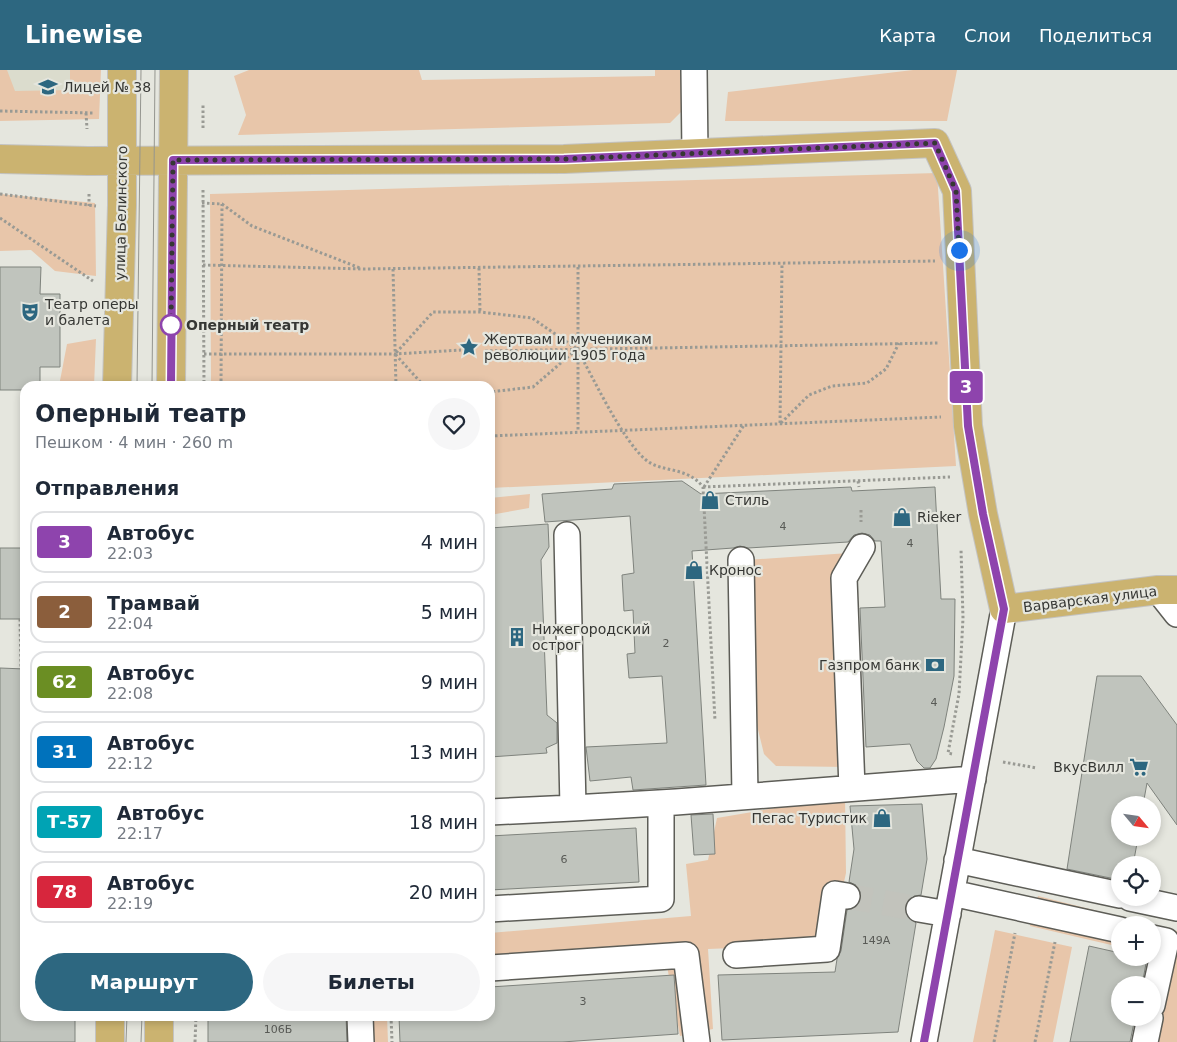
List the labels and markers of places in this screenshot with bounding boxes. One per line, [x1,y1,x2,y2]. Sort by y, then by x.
school or university icon: Лицей № 38 [37,76,59,98]
place label: Лицей № 38 [63,79,151,95]
place label: Театр оперы и балета [44,296,139,328]
theatre icon: Театр оперы и балета [19,301,41,323]
marker: Оперный театр [160,314,182,336]
place label: Оперный театр [186,317,309,333]
place label: Жертвам и мученикам революции 1905 года [484,331,652,363]
place icon: Жертвам и мученикам революции 1905 года [458,336,480,358]
shop icon: Стиль [699,489,721,511]
place label: Стиль [725,492,769,508]
shop icon: Rieker [891,506,913,528]
place label: Rieker [917,509,961,525]
shop icon: Кронос [683,559,705,581]
place label: Кронос [709,562,762,578]
place label: Нижегородский острог [532,621,650,653]
building icon: Нижегородский острог [506,626,528,648]
bank icon: Газпром банк [924,654,946,676]
place label: Газпром банк [819,657,920,673]
supermarket icon: ВкусВилл [1128,756,1150,778]
place label: ВкусВилл [1053,759,1124,775]
shop icon: Пегас Туристик [871,807,893,829]
place label: Пегас Туристик [752,810,867,826]

